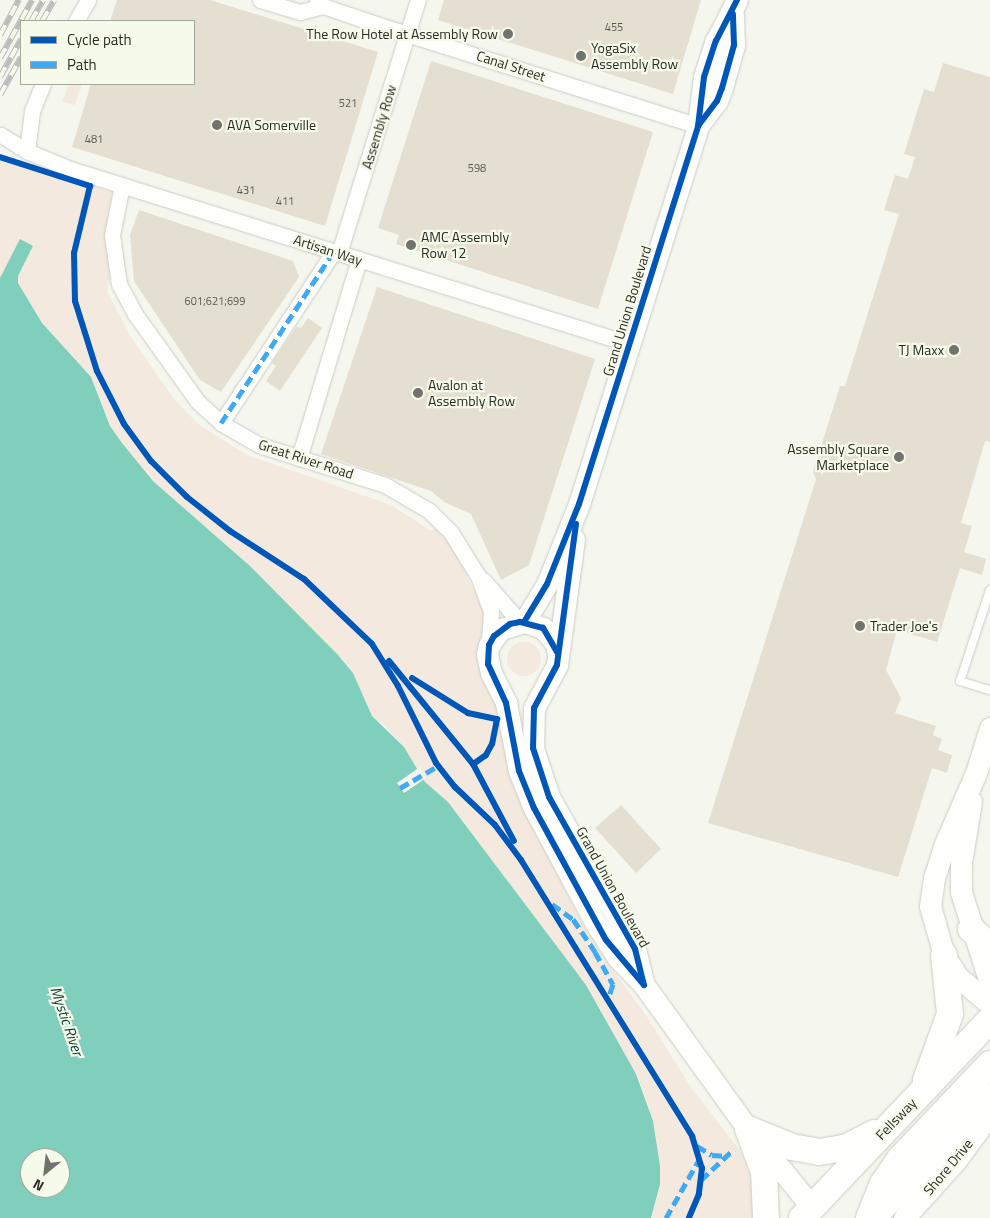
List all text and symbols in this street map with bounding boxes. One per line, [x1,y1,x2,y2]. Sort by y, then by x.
legend [20,20,195,85]
house number: 455 [605,20,623,34]
place label: The Row Hotel at Assembly Row [306,26,498,42]
text: Cycle path [67,28,132,51]
marker: The Row Hotel at Assembly Row [502,28,514,40]
place label: YogaSix Assembly Row [591,40,678,72]
street label: Canal Street [474,47,548,85]
marker: YogaSix Assembly Row [575,50,587,62]
text: Path [67,53,97,76]
street label: Assembly Row [358,83,400,171]
house number: 521 [339,96,357,110]
place label: AVA Somerville [227,117,316,133]
marker: AVA Somerville [211,119,223,131]
house number: 481 [85,132,103,146]
house number: 598 [468,161,486,175]
house number: 431 [237,183,255,197]
house number: 411 [276,194,294,208]
place label: AMC Assembly Row 12 [421,229,509,262]
street label: Artisan Way [292,231,364,269]
marker: AMC Assembly Row 12 [405,239,417,251]
street label: Grand Union Boulevard [599,244,655,378]
house number: 601;621;699 [185,294,245,308]
place label: TJ Maxx [898,342,944,358]
marker: TJ Maxx [948,344,960,356]
place label: Avalon at Assembly Row [428,377,515,410]
marker: Avalon at Assembly Row [412,387,424,399]
street label: Great River Road [256,436,356,482]
place label: Assembly Square Marketplace [787,441,889,474]
marker: Assembly Square Marketplace [893,451,905,463]
place label: Trader Joe's [870,618,938,634]
marker: Trader Joe's [854,620,866,632]
street label: Grand Union Boulevard [573,824,653,950]
water label: Mystic River [47,984,87,1058]
street label: Fellsway [872,1095,920,1143]
street label: Shore Drive [920,1136,976,1198]
north arrow [20,1148,70,1198]
text: N [29,1174,47,1197]

